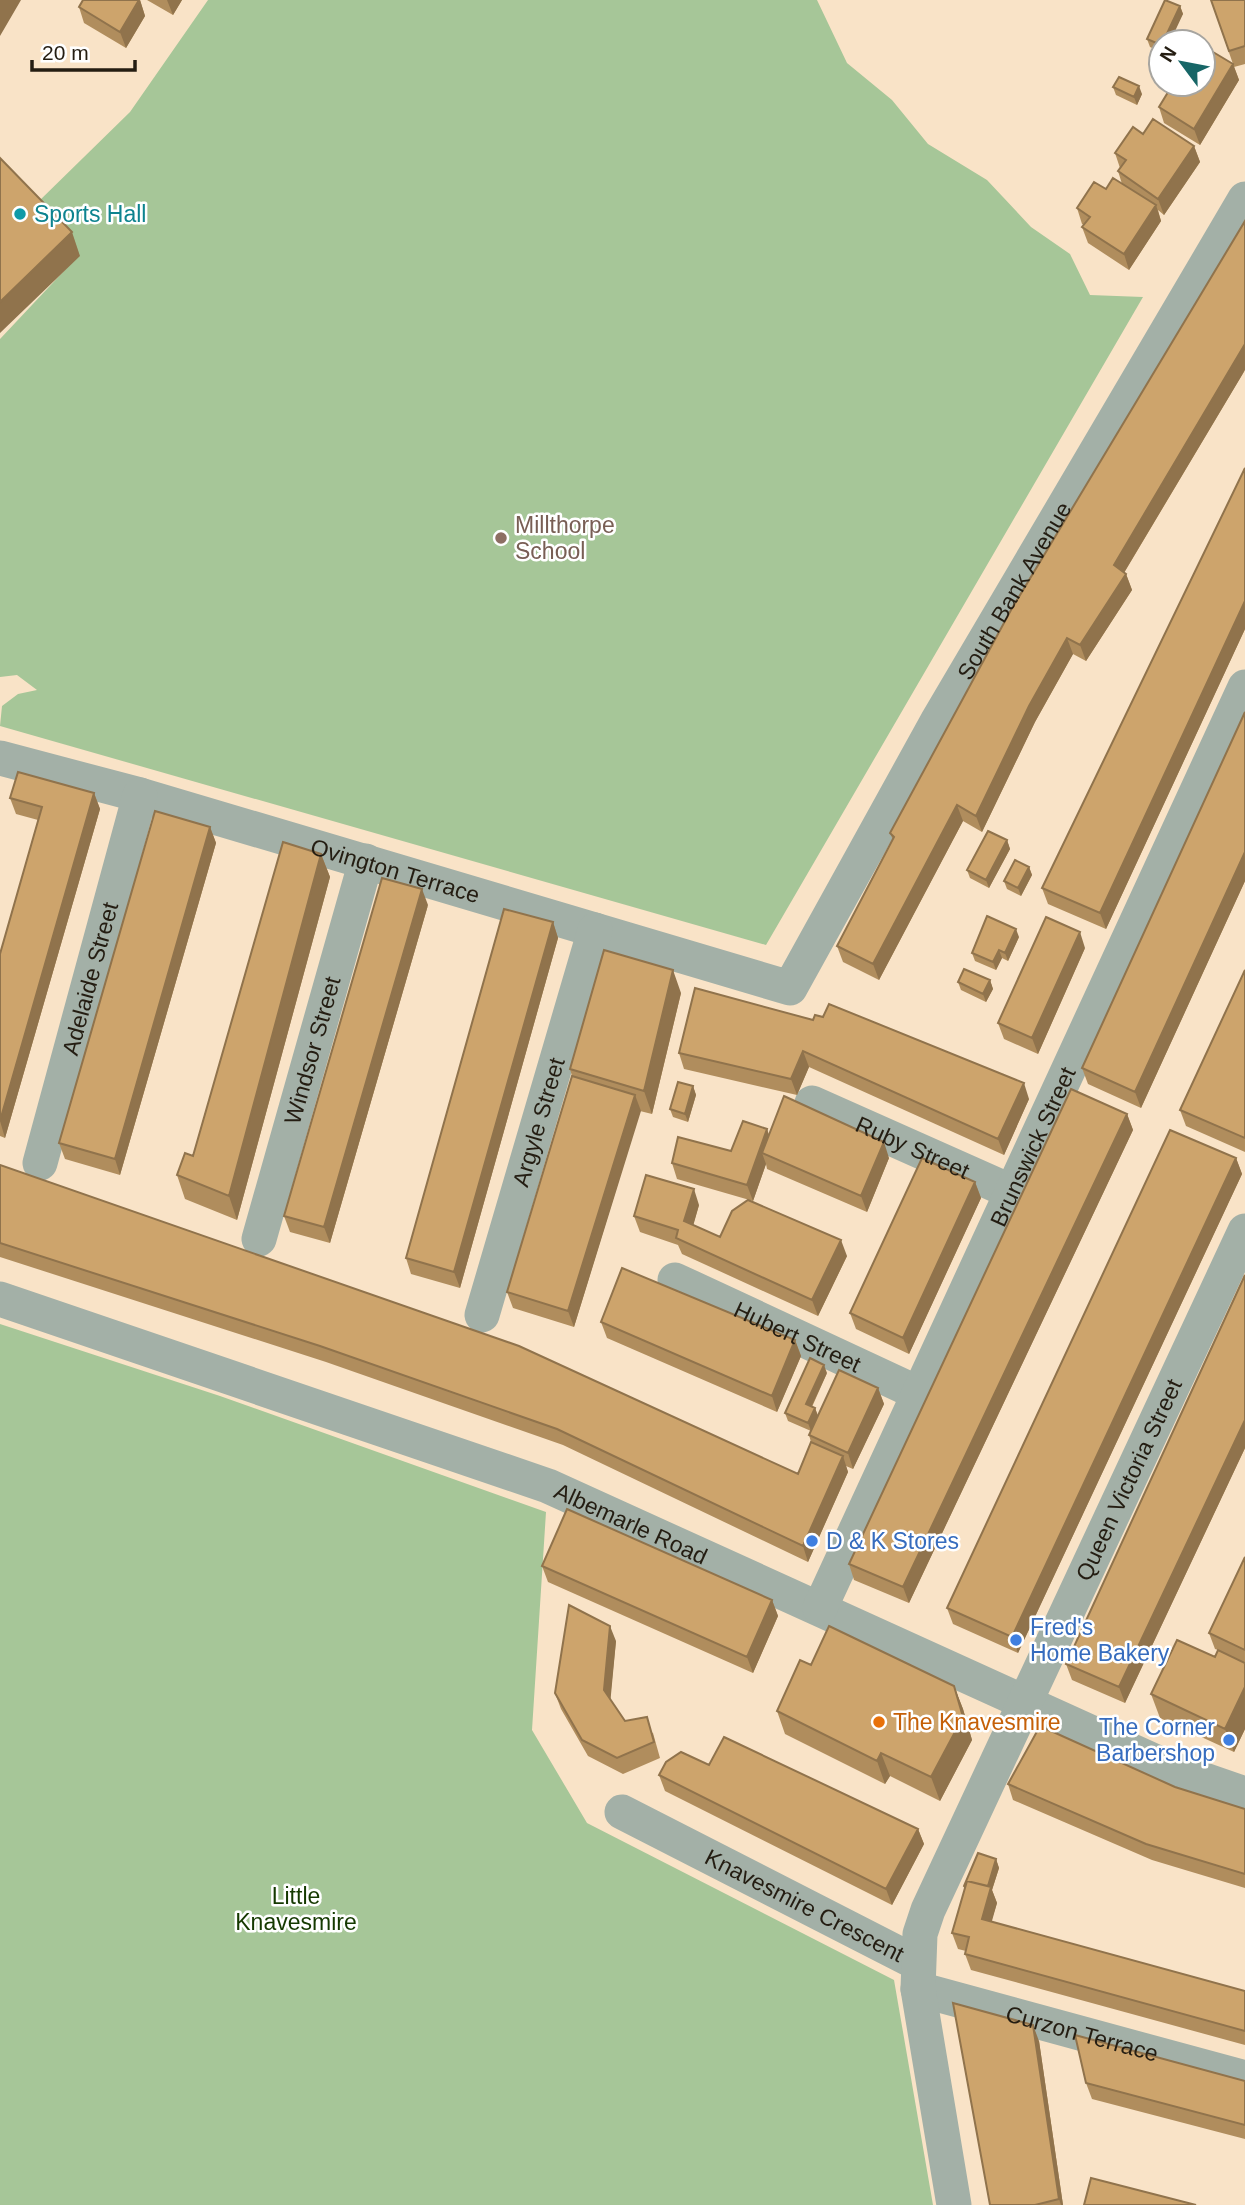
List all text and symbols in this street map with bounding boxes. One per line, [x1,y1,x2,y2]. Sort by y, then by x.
scale bar [32,28,135,72]
north arrow [1147,28,1217,98]
text: 20 m [42,41,89,64]
text: N [1155,43,1181,66]
place label: Sports Hall [34,201,146,227]
marker: Sports Hall [12,206,28,222]
street label: South Bank Avenue [952,497,1077,684]
place label: Millthorpe School [515,512,615,564]
marker: Millthorpe School [493,530,509,546]
street label: Ovington Terrace [308,833,483,908]
street label: Adelaide Street [57,899,123,1058]
street label: Windsor Street [279,973,346,1127]
street label: Argyle Street [507,1054,570,1190]
street label: Brunswick Street [985,1062,1081,1231]
street label: Ruby Street [852,1111,974,1185]
street label: Hubert Street [730,1296,865,1378]
street label: Queen Victoria Street [1071,1374,1187,1585]
street label: Albemarle Road [550,1478,711,1570]
place label: D & K Stores [826,1528,959,1554]
marker: D & K Stores [804,1533,820,1549]
place label: Fred's Home Bakery [1030,1614,1170,1666]
marker: Fred's Home Bakery [1008,1632,1024,1648]
place label: The Knavesmire [893,1709,1060,1735]
marker: The Knavesmire [871,1714,887,1730]
place label: The Corner Barbershop [1096,1714,1215,1766]
marker: The Corner Barbershop [1221,1732,1237,1748]
street label: Knavesmire Crescent [701,1844,909,1967]
park label: Little Knavesmire [235,1883,357,1935]
street label: Curzon Terrace [1003,2000,1161,2067]

